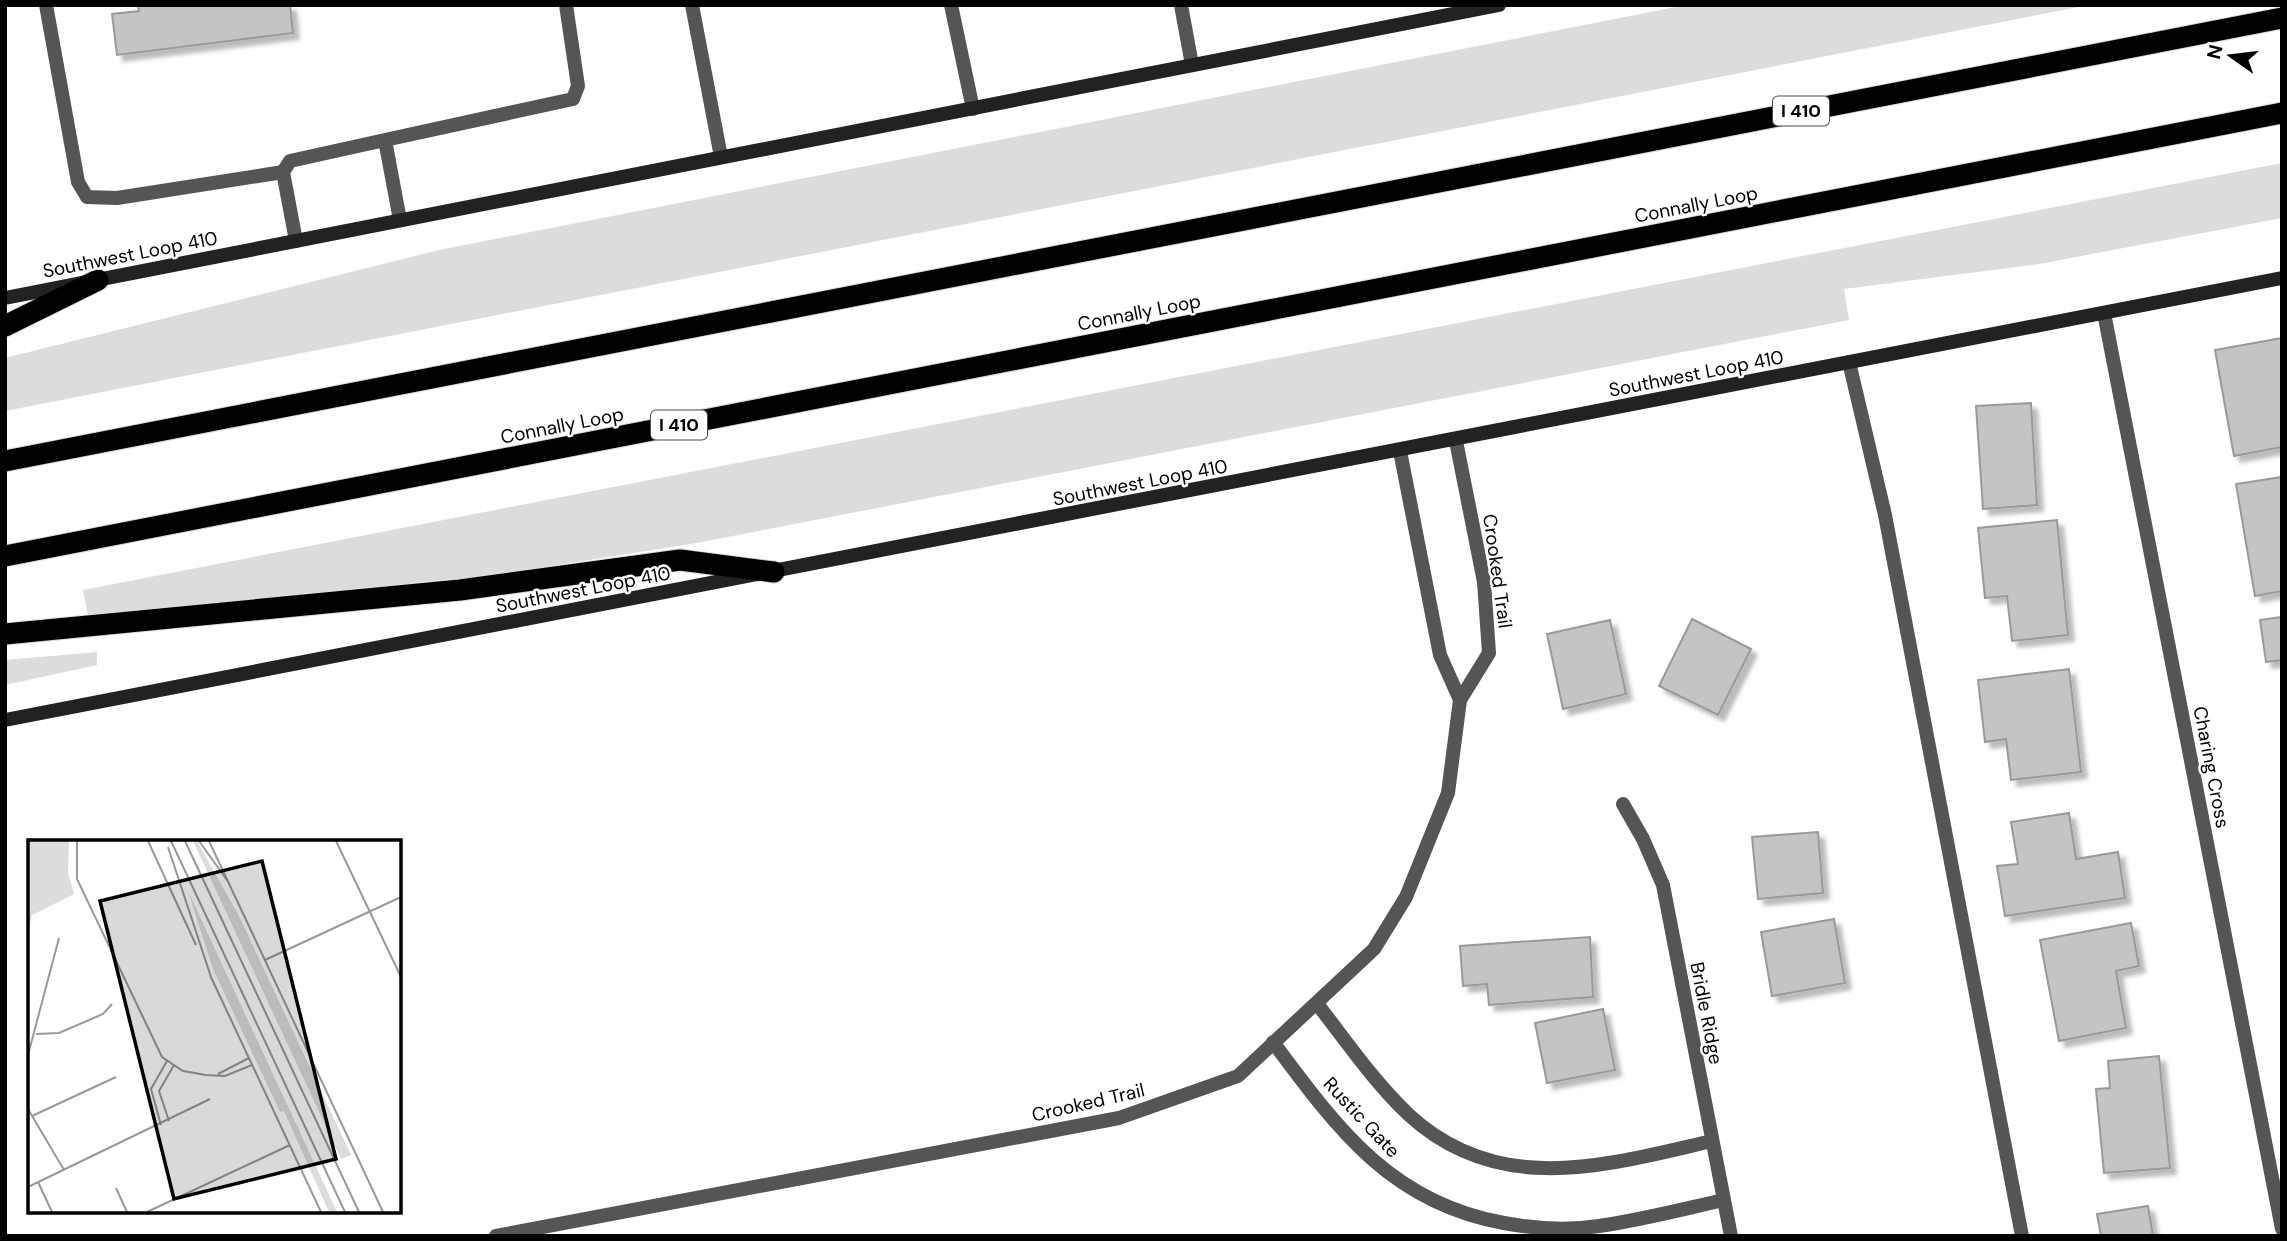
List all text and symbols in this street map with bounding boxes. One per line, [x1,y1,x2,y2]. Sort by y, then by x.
north arrow [2196,21,2266,91]
text: N [2201,42,2229,62]
road number: I 410 [1773,96,1829,126]
street label: Connally Loop [1632,180,1760,229]
street label: Southwest Loop 410 [41,225,220,284]
street label: Connally Loop [1075,288,1203,337]
street label: Southwest Loop 410 [1607,344,1786,403]
street label: Connally Loop [498,401,626,450]
road number: I 410 [651,410,707,440]
street label: Southwest Loop 410 [1051,453,1230,512]
street label: Crooked Trail [1477,512,1518,630]
street label: Southwest Loop 410 [494,560,673,619]
street label: Charing Cross [2187,704,2236,830]
inset map [28,840,401,1213]
street label: Bridle Ridge [1684,960,1729,1066]
street label: Rustic Gate [1318,1072,1405,1163]
street label: Crooked Trail [1029,1077,1147,1128]

